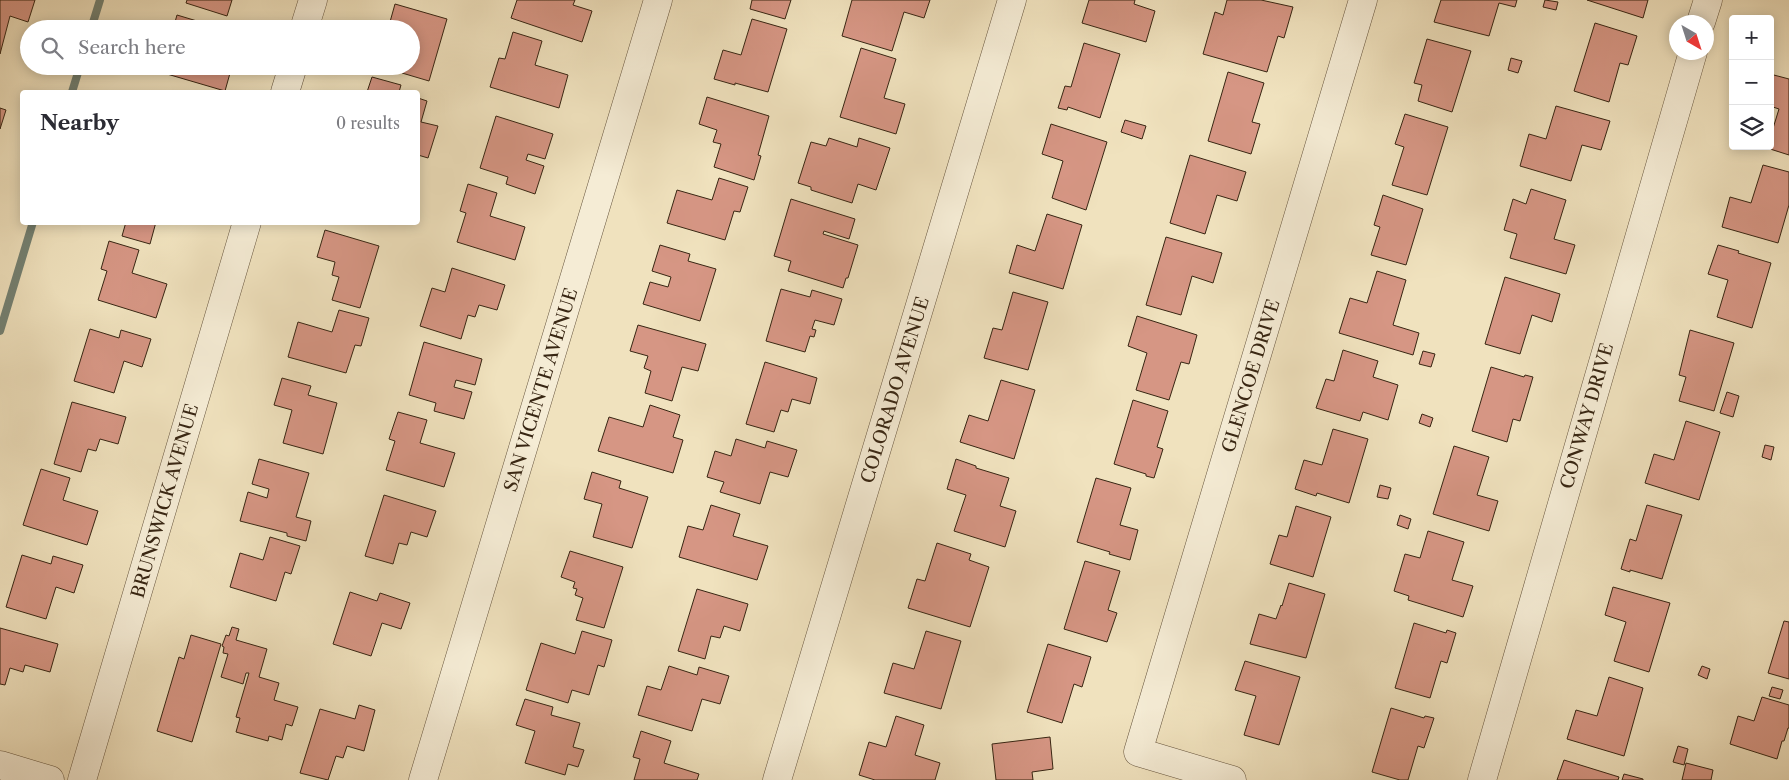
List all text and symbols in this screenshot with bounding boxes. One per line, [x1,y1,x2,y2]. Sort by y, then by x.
north arrow [1669,15,1714,60]
map controls [1729,15,1774,150]
button: + [1729,15,1774,60]
search box [20,20,420,75]
icon: search [38,34,66,62]
text: Search here [78,36,186,59]
button: − [1729,60,1774,105]
button: layers [1729,105,1774,150]
text: Nearby [40,110,119,135]
text: 0 results [336,113,400,133]
street label: SAN VICENTE AVENUE [500,285,582,495]
street label: COLORADO AVENUE [856,294,934,486]
street label: GLENCOE DRIVE [1217,297,1285,455]
street label: CONWAY DRIVE [1556,341,1618,491]
street label: BRUNSWICK AVENUE [127,401,203,601]

